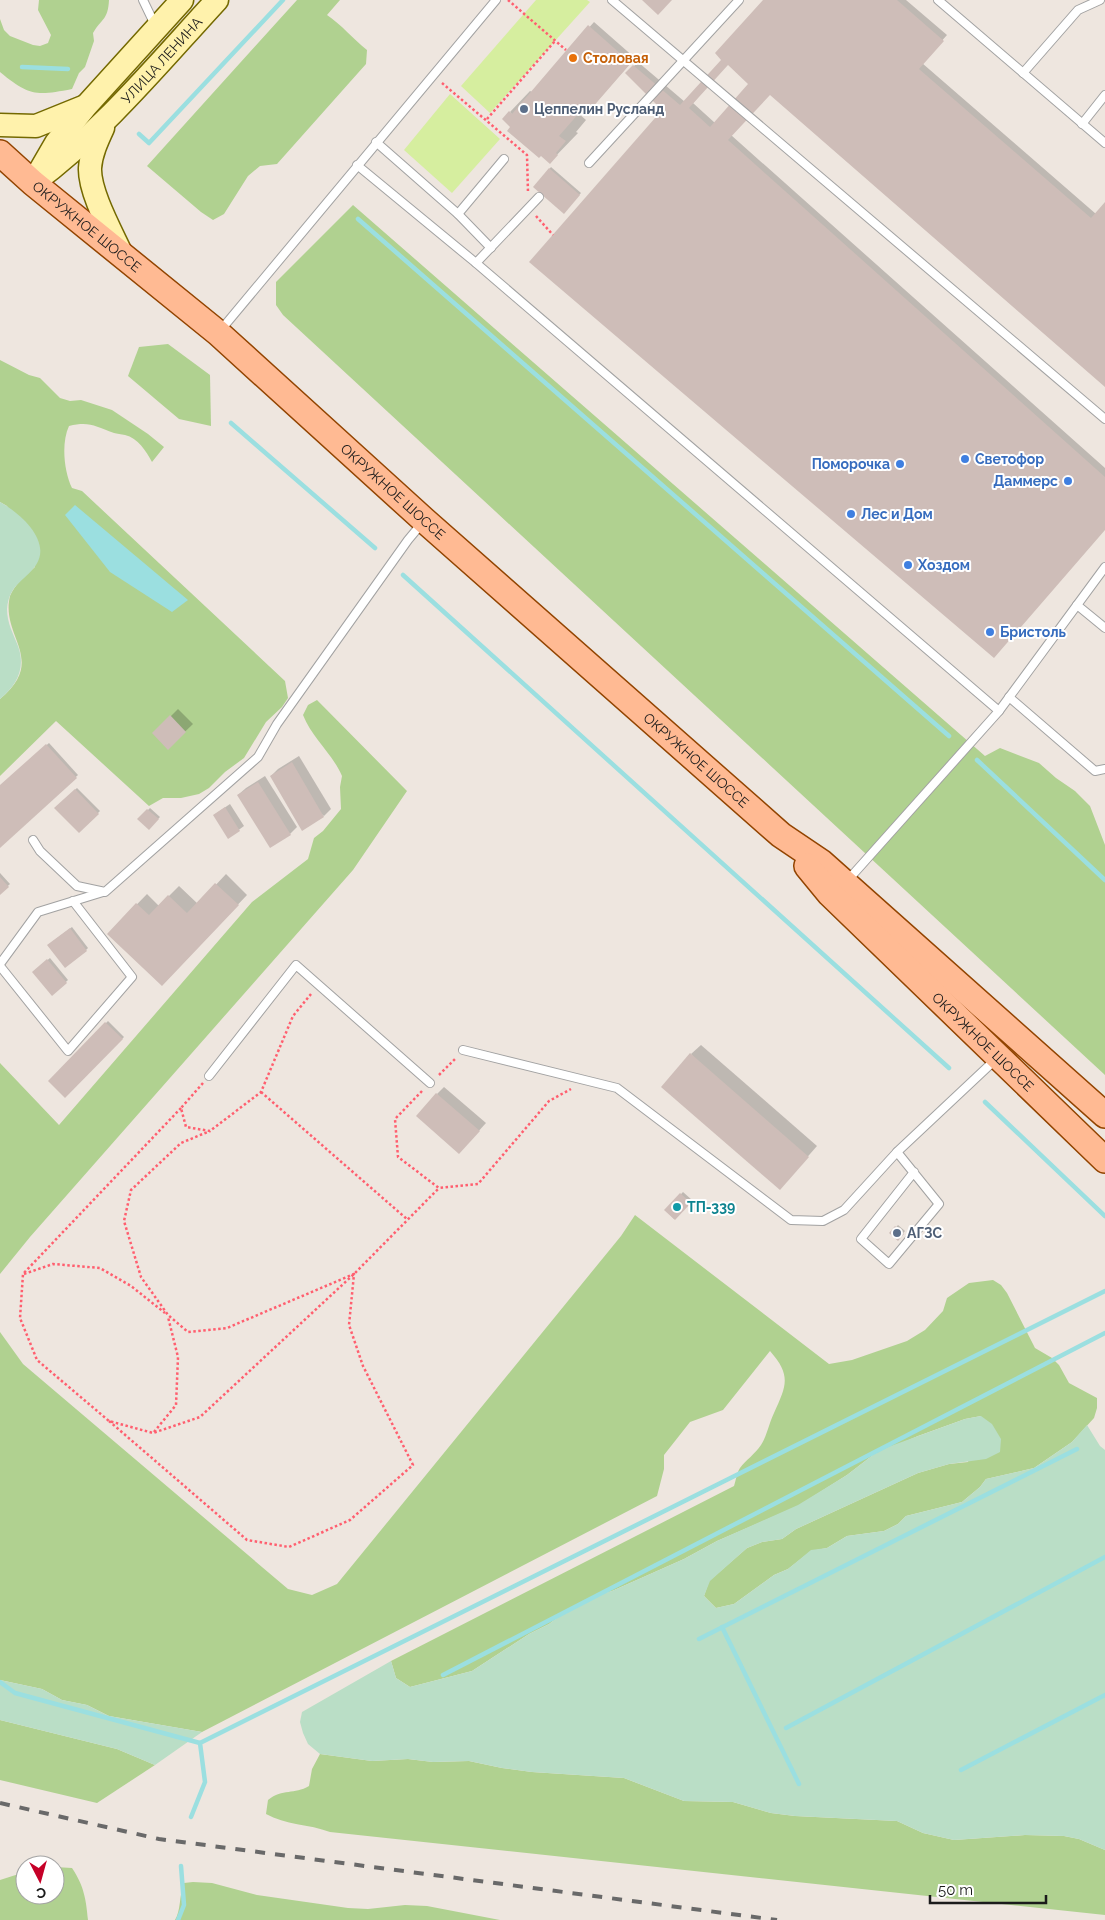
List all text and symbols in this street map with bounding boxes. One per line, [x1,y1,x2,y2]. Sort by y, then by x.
street label: УЛИЦА ЛЕНИНА [118,13,206,107]
place label: Столовая [583,50,649,66]
marker: Столовая [567,52,579,64]
place label: Цеппелин Русланд [534,101,665,117]
marker: Цеппелин Русланд [518,103,530,115]
street label: ОКРУЖНОЕ ШОССЕ [29,178,144,275]
street label: ОКРУЖНОЕ ШОССЕ [338,440,448,543]
place label: Светофор [975,451,1044,467]
marker: Светофор [959,453,971,465]
place label: Поморочка [812,456,890,472]
marker: Поморочка [894,458,906,470]
place label: Даммерс [993,473,1058,489]
marker: Даммерс [1062,475,1074,487]
place label: Лес и Дом [861,506,933,522]
marker: Лес и Дом [845,508,857,520]
place label: Хоздом [917,557,970,573]
marker: Хоздом [902,559,914,571]
place label: Бристоль [1000,624,1066,640]
marker: Бристоль [984,626,996,638]
street label: ОКРУЖНОЕ ШОССЕ [640,710,752,811]
street label: ОКРУЖНОЕ ШОССЕ [929,989,1037,1095]
place label: ТП-339 [687,1199,735,1215]
marker: ТП-339 [671,1201,683,1213]
place label: АГЗС [907,1225,942,1241]
marker: АГЗС [891,1227,903,1239]
north arrow [15,1855,65,1905]
scale bar [930,1872,1046,1904]
text: 50 m [938,1881,973,1899]
text: С [35,1884,47,1901]

